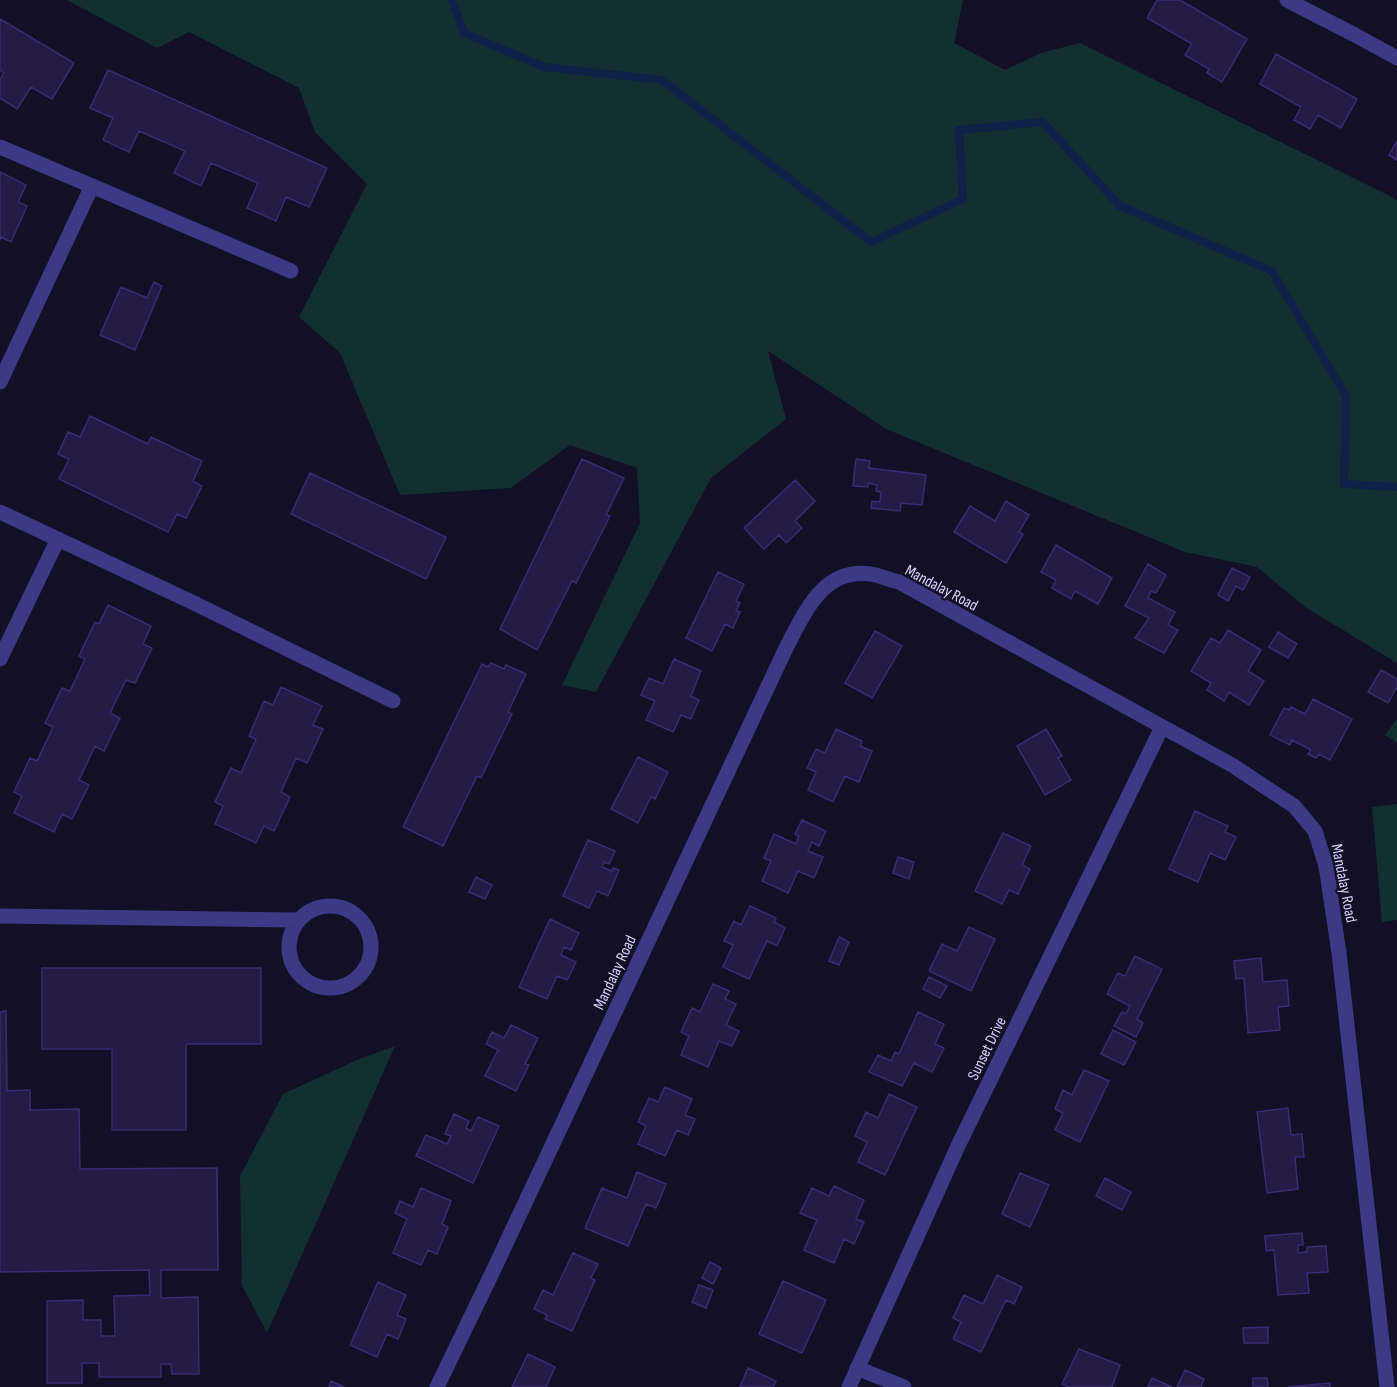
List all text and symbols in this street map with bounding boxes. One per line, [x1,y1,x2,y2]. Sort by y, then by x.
street label: Mandalay Road [902,561,981,615]
street label: Mandalay Road [1327,842,1360,924]
street label: Mandalay Road [590,932,641,1013]
street label: Sunset Drive [964,1014,1011,1083]

